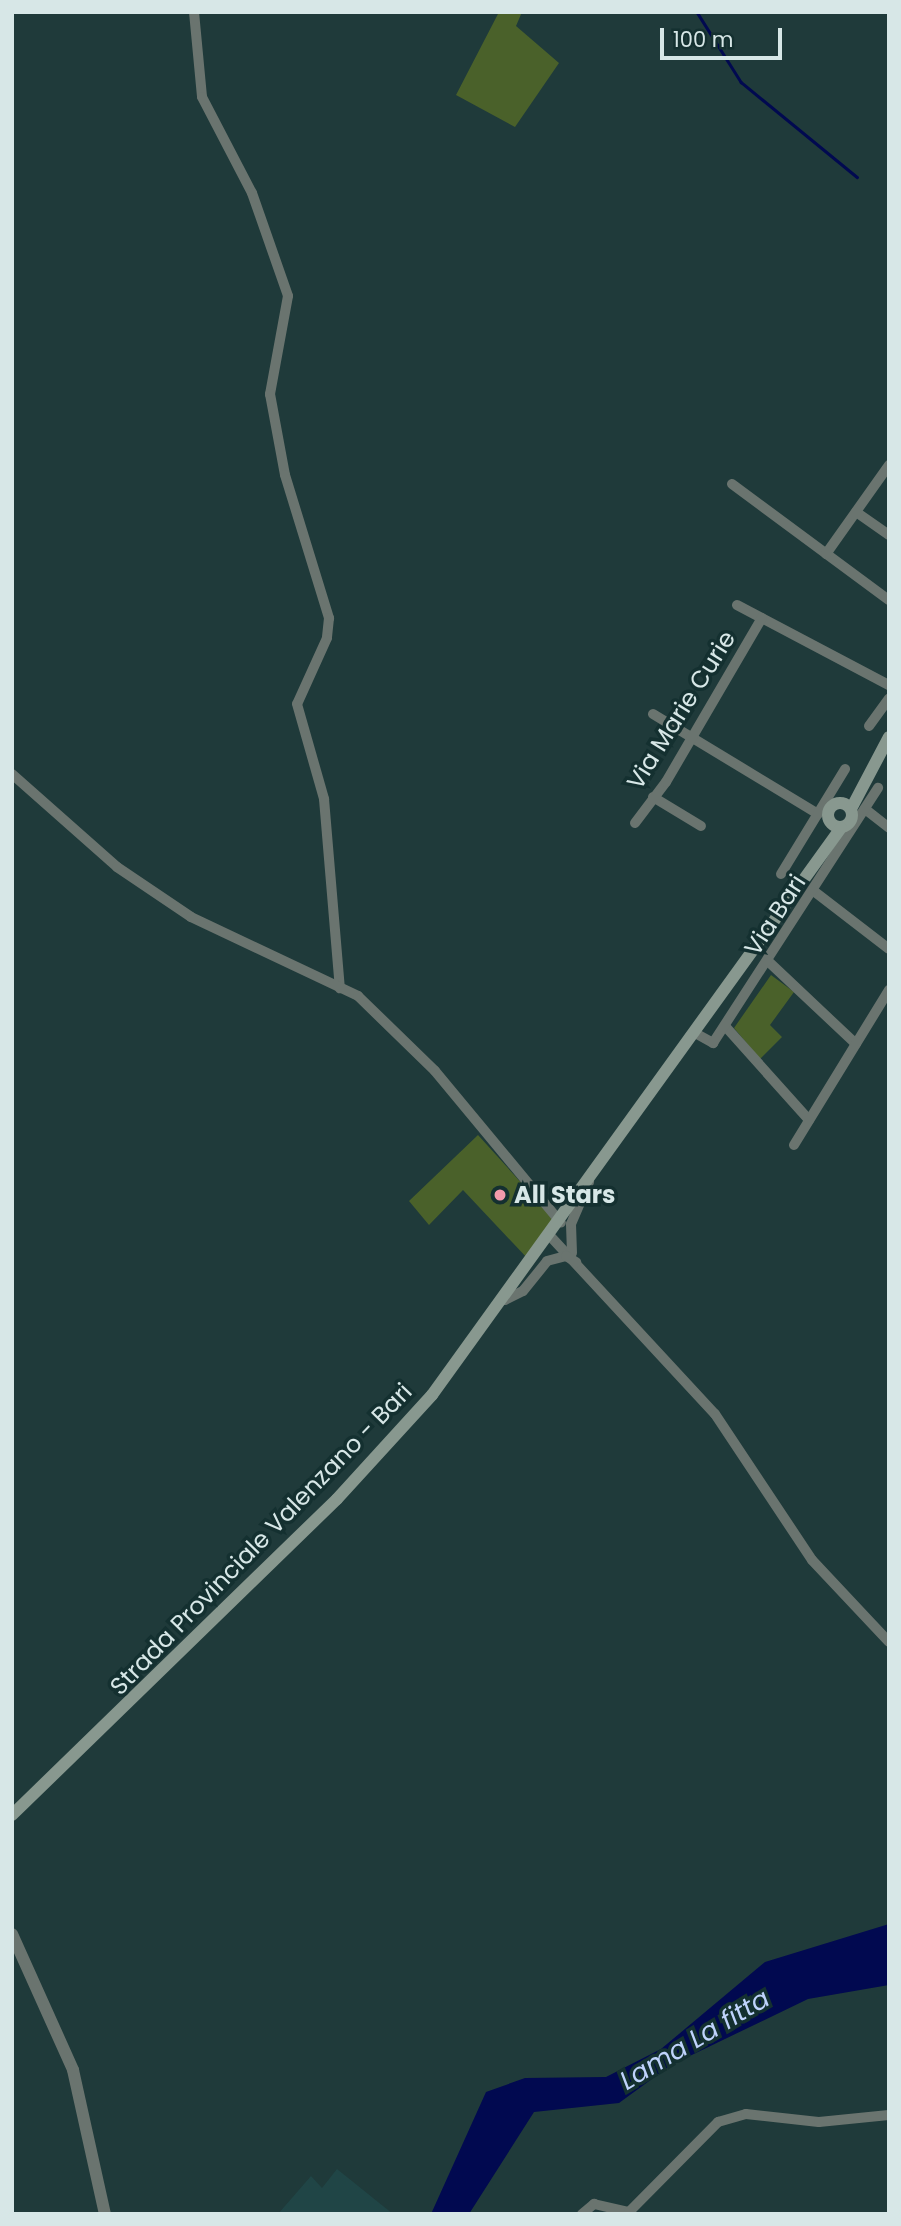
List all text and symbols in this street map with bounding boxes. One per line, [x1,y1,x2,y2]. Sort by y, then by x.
scale bar [663,14,786,58]
text: 100 m [673,25,733,54]
street label: Via Marie Curie [621,625,741,795]
street label: Via Bari [738,869,812,961]
place label: All Stars [514,1181,615,1209]
marker: All Stars [492,1187,508,1203]
street label: Strada Provinciale Valenzano - Bari [104,1377,418,1701]
water label: Lama La fitta [615,1983,775,2097]

